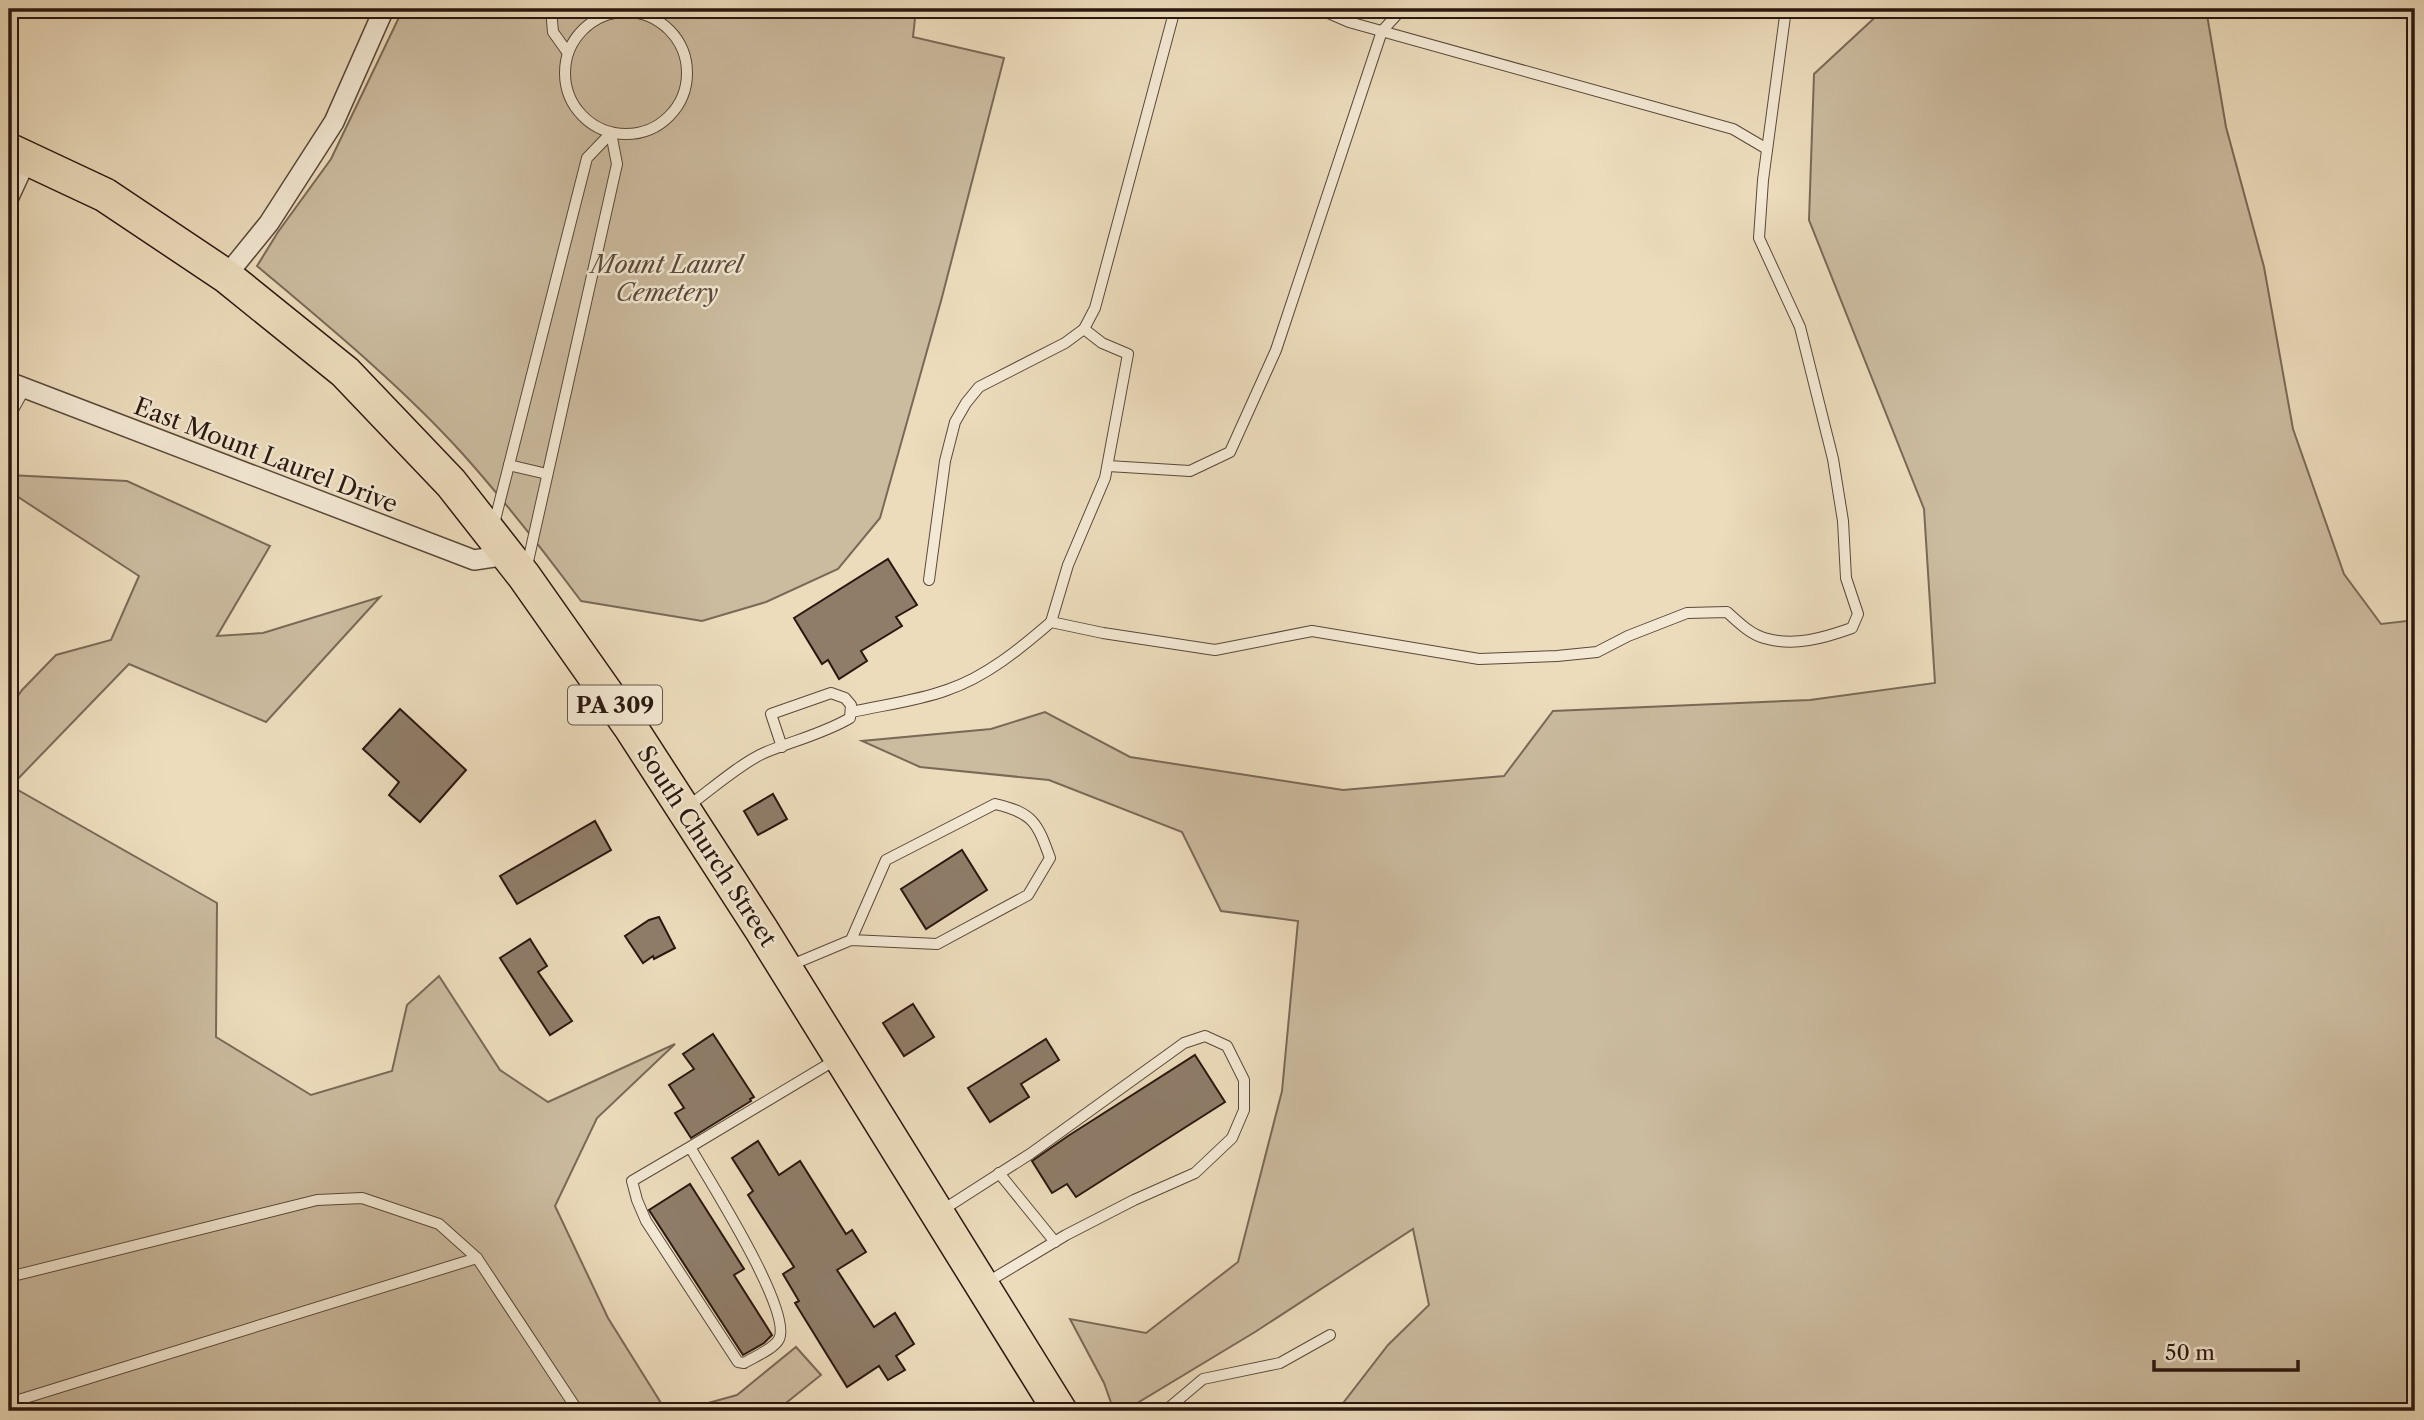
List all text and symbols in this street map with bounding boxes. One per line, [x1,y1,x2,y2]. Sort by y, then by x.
park label: Mount Laurel Cemetery [588,250,745,307]
street label: East Mount Laurel Drive [130,391,402,519]
road number: PA 309 [568,685,662,724]
street label: South Church Street [631,740,783,952]
scale bar [2154,1329,2298,1373]
text: 50 m [2165,1340,2215,1365]

